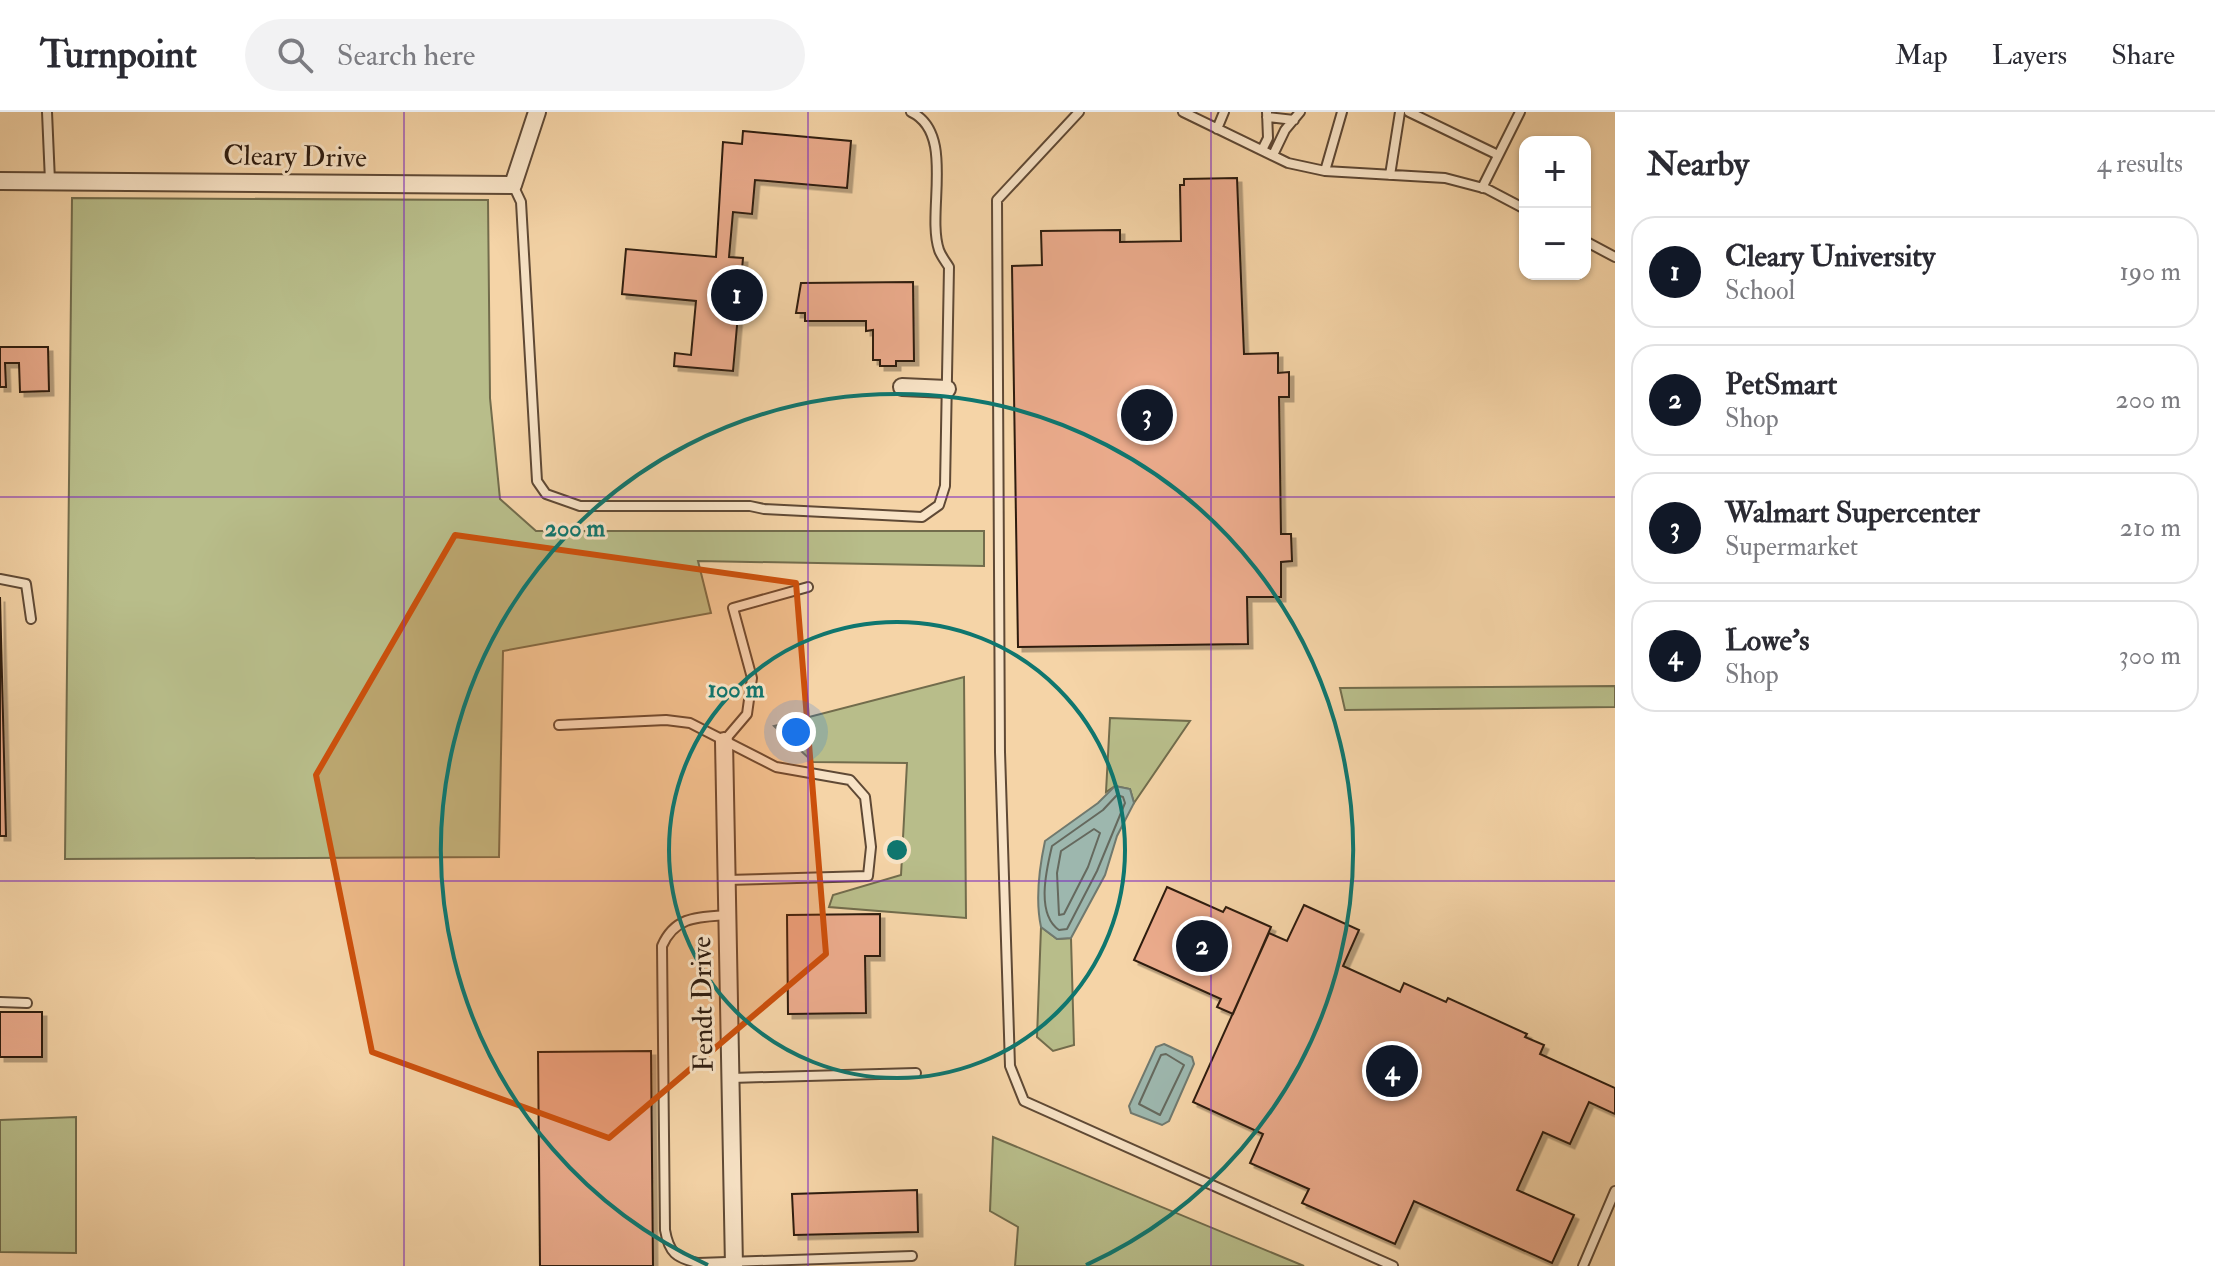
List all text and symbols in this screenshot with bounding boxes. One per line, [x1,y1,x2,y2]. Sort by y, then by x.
search box [245,19,805,91]
text: Turnpoint [40,31,197,79]
icon: search [273,33,317,77]
text: Search here [337,37,475,74]
text: Map [1895,38,1948,73]
text: Layers [1992,38,2067,73]
text: Share [2111,38,2175,73]
map controls [1519,136,1591,280]
button: + [1519,136,1591,208]
street label: Cleary Drive [223,138,367,176]
text: Nearby [1647,143,1749,186]
text: 4 results [2097,148,2183,180]
button: − [1519,208,1591,280]
text: Cleary University [1725,238,1935,275]
text: 1 [1670,256,1680,288]
text: 190 m [2120,256,2181,288]
pin: 1 [711,265,763,325]
text: School [1725,275,1795,307]
text: PetSmart [1725,366,1837,403]
text: 2 [1668,384,1682,416]
text: 200 m [2116,384,2181,416]
pin: 3 [1121,385,1173,445]
text: Shop [1725,403,1779,435]
text: Walmart Supercenter [1725,494,1980,531]
text: 3 [1670,512,1680,544]
text: 210 m [2120,512,2181,544]
text: 200 m [545,513,606,544]
text: Supermarket [1725,531,1858,563]
text: Lowe's [1725,622,1809,659]
text: 4 [1668,640,1682,672]
text: 300 m [2119,640,2181,672]
text: Shop [1725,659,1779,691]
text: 100 m [708,674,765,705]
your location [776,712,816,752]
centre of rings [883,836,911,864]
pin: 2 [1176,916,1228,976]
street label: Fendt Drive [684,936,722,1072]
pin: 4 [1366,1041,1418,1101]

